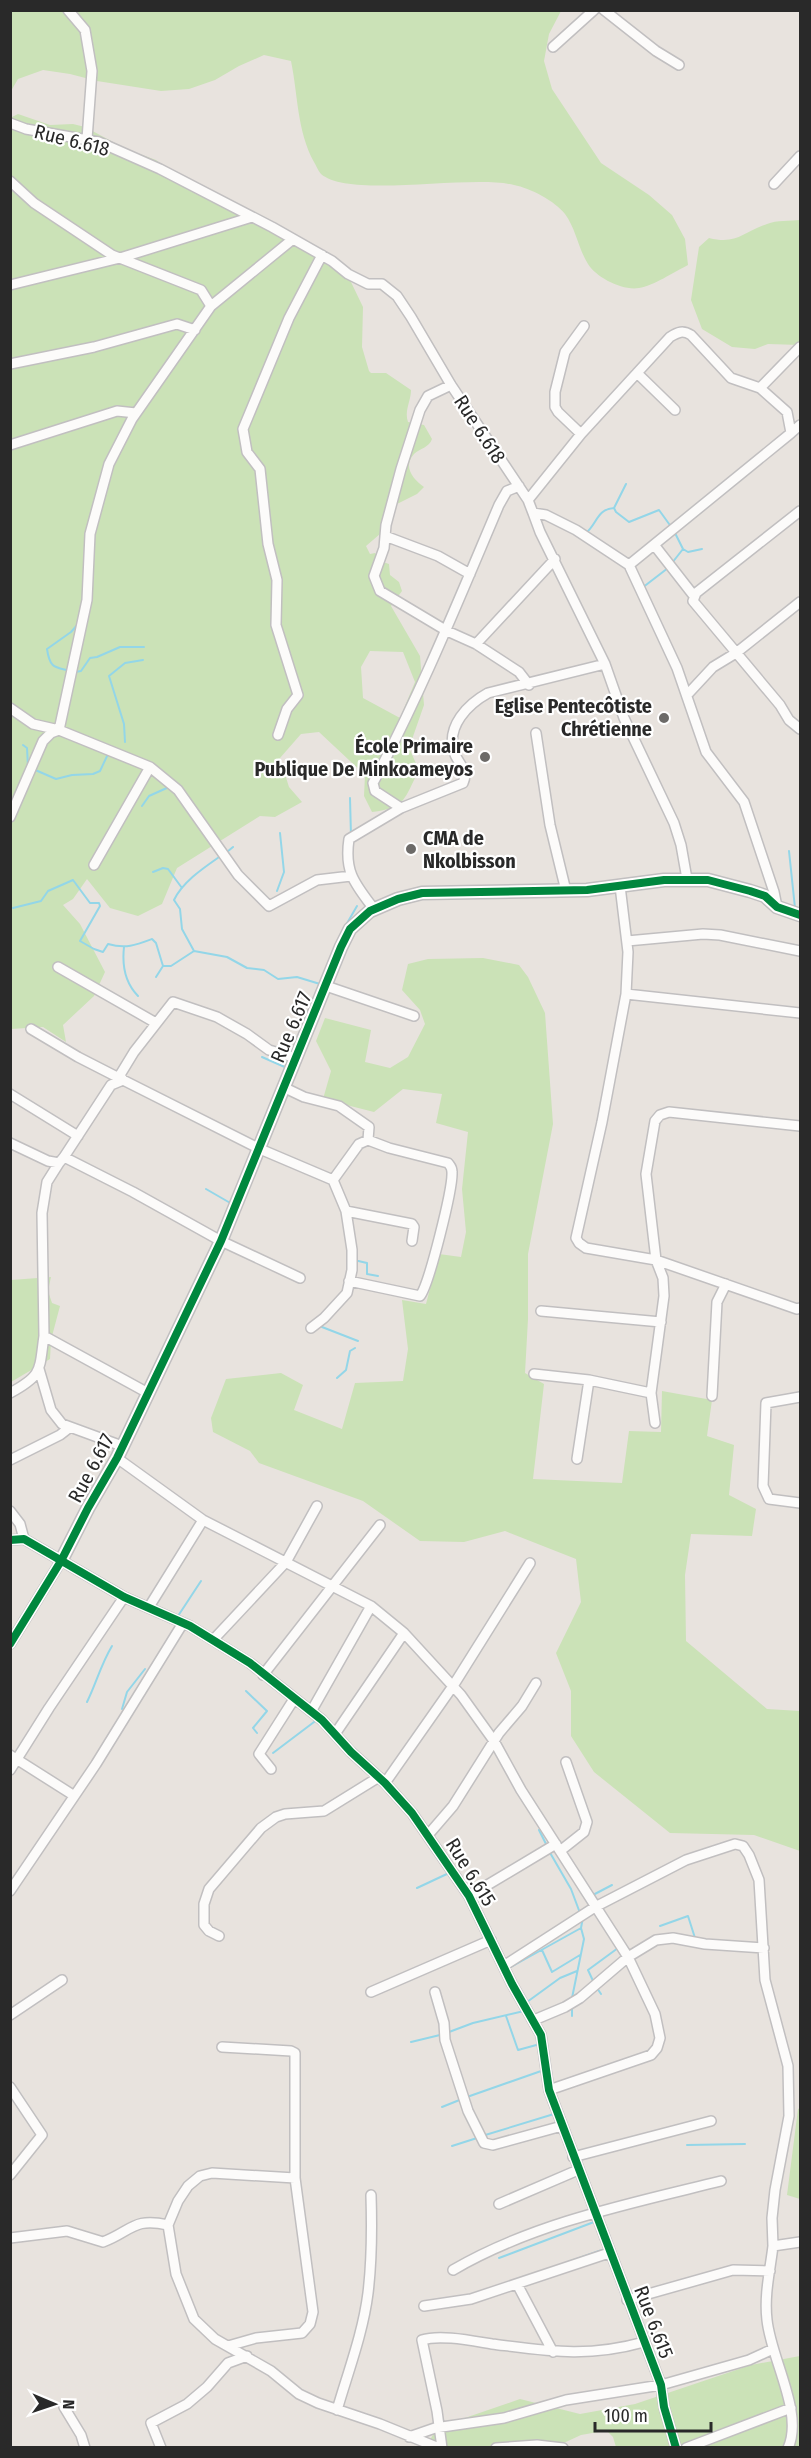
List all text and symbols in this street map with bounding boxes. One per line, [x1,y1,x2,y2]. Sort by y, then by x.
street label: Rue 6.618 [32,119,112,161]
street label: Rue 6.618 [449,390,511,468]
place label: Eglise Pentecôtiste Chrétienne [495,694,652,741]
marker: Eglise Pentecôtiste Chrétienne [657,711,671,725]
place label: École Primaire Publique De Minkoameyos [254,733,473,781]
marker: École Primaire Publique De Minkoameyos [478,750,492,764]
place label: CMA de Nkolbisson [423,826,516,873]
marker: CMA de Nkolbisson [404,842,418,856]
street label: Rue 6.617 [265,988,317,1066]
street label: Rue 6.617 [63,1429,119,1507]
street label: Rue 6.615 [441,1833,501,1911]
street label: Rue 6.615 [629,2282,679,2362]
north arrow [24,2374,84,2434]
scale bar [595,2395,710,2433]
text: N [59,2399,78,2410]
text: 100 m [604,2405,648,2427]

